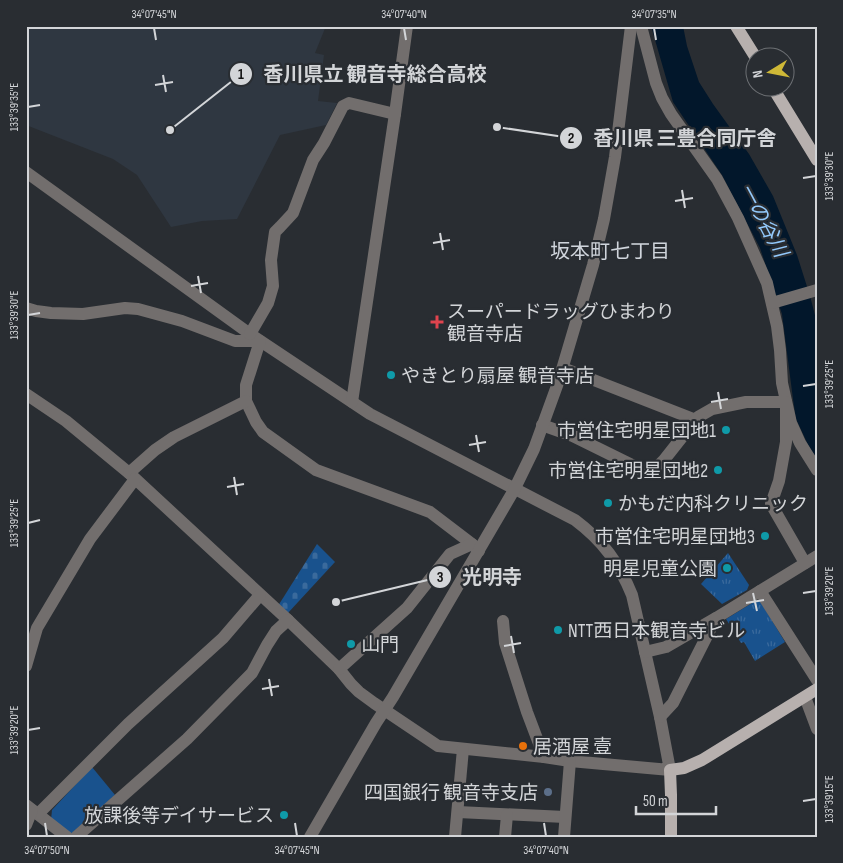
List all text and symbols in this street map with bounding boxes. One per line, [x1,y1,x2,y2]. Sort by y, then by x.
text: 34°07'45"N [131,7,177,22]
text: 34°07'40"N [381,7,427,22]
text: 34°07'35"N [631,7,677,22]
north arrow [746,48,796,98]
callout: 香川県立 観音寺総合高校 [229,56,497,91]
text: 香川県立 観音寺総合高校 [263,63,487,87]
text: 1 [238,65,244,84]
text: N [749,69,767,79]
text: 133°39'35"E [7,83,22,131]
callout: 香川県 三豊合同庁舎 [559,120,787,155]
text: 香川県 三豊合同庁舎 [593,127,777,151]
text: 2 [568,129,574,148]
text: 133°39'30"E [822,151,837,200]
water label: 一の谷川 [734,180,793,263]
district label: 坂本町七丁目 [550,240,670,264]
text: 133°39'30"E [7,290,22,339]
place label: スーパードラッグひまわり 観音寺店 [447,301,675,346]
marker: スーパードラッグひまわり 観音寺店 [431,316,443,328]
text: 133°39'25"E [822,360,837,408]
place label: やきとり扇屋 観音寺店 [401,365,594,388]
marker: やきとり扇屋 観音寺店 [385,369,397,381]
place label: 市営住宅明星団地1 [557,420,716,443]
marker: 市営住宅明星団地1 [720,424,732,436]
place label: 市営住宅明星団地2 [548,460,708,483]
marker: 市営住宅明星団地2 [712,464,724,476]
place label: かもだ内科クリニック [618,493,808,516]
marker: かもだ内科クリニック [602,497,614,509]
text: 133°39'25"E [7,499,22,547]
place label: 市営住宅明星団地3 [595,526,755,549]
marker: 市営住宅明星団地3 [759,530,771,542]
place label: 明星児童公園 [603,558,717,581]
callout: 光明寺 [427,560,532,595]
marker: 明星児童公園 [721,562,733,574]
text: 光明寺 [462,566,522,590]
text: 133°39'20"E [822,567,837,615]
text: 3 [437,568,444,587]
place label: NTT西日本観音寺ビル [568,620,745,643]
marker: NTT西日本観音寺ビル [552,624,564,636]
place label: 山門 [361,634,399,657]
marker: 山門 [345,638,357,650]
text: 133°39'20"E [7,706,22,754]
place label: 居酒屋 壹 [533,736,612,759]
marker: 居酒屋 壹 [517,740,529,752]
text: 133°39'15"E [822,775,837,823]
place label: 四国銀行 観音寺支店 [364,782,538,805]
scale bar [636,783,716,815]
marker: 四国銀行 観音寺支店 [542,786,554,798]
text: 50 m [643,792,668,811]
place label: 放課後等デイサービス [84,805,274,828]
marker: 放課後等デイサービス [278,809,290,821]
text: 34°07'50"N [24,843,70,858]
text: 34°07'45"N [274,843,320,858]
text: 34°07'40"N [523,843,569,858]

